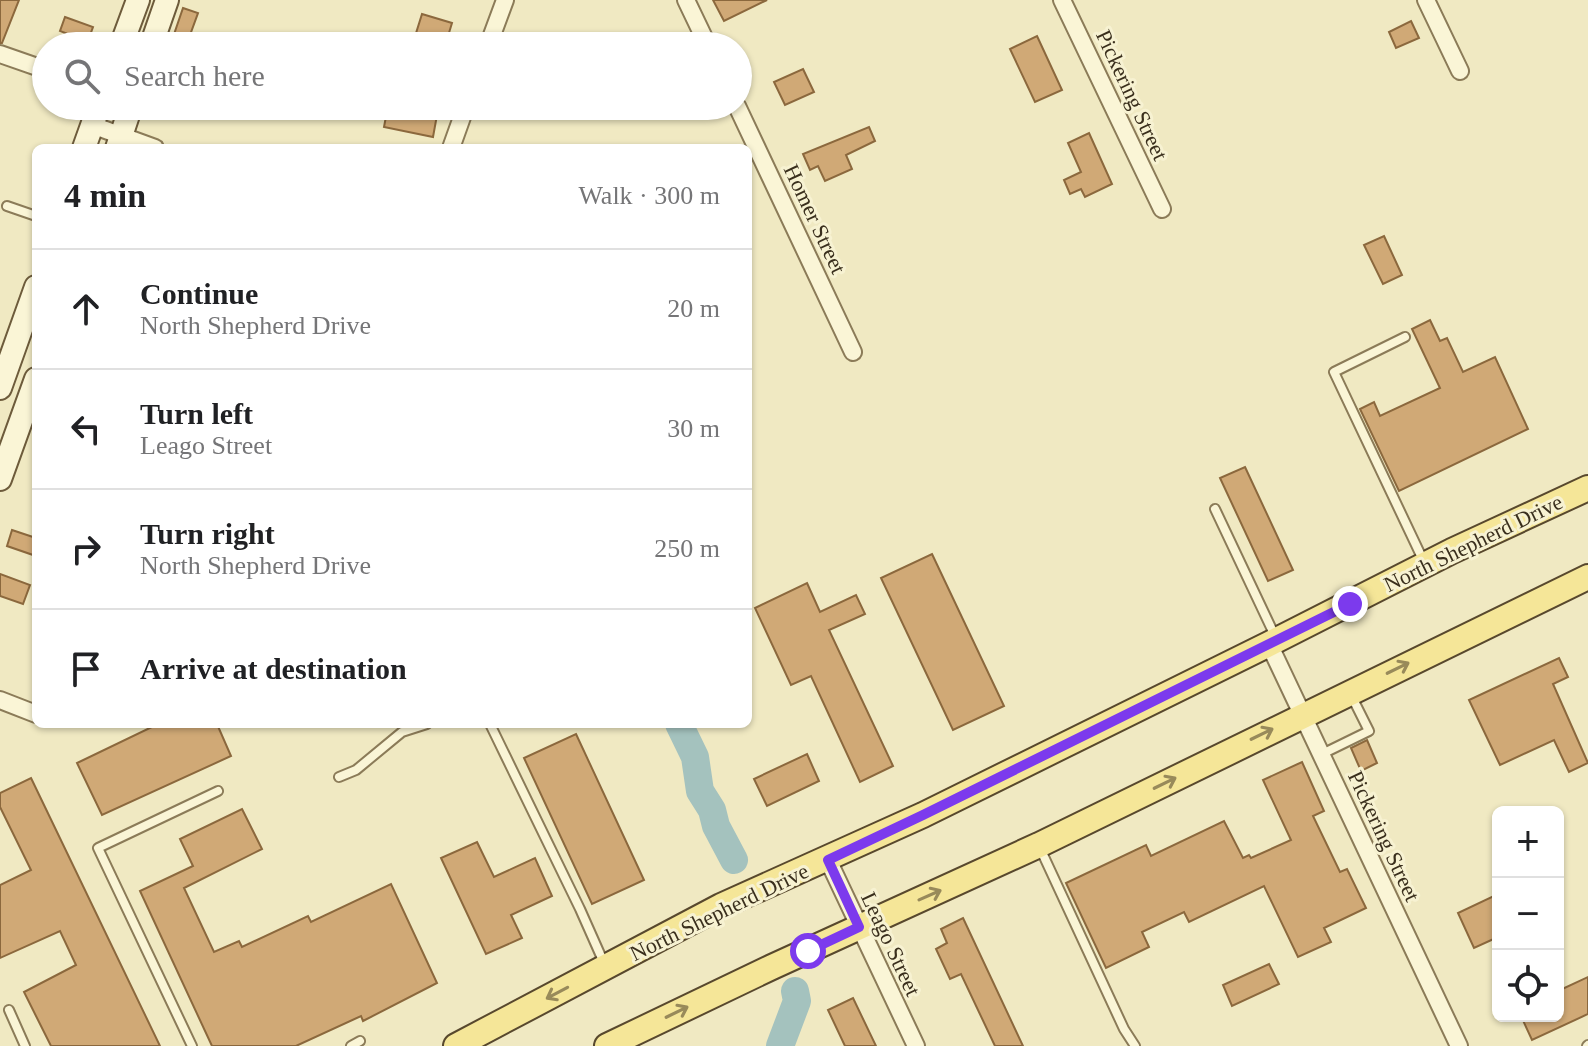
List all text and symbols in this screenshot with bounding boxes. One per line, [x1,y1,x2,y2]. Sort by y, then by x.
street label: Pickering Street [1091,26,1173,164]
search box [32,32,752,120]
icon: search [60,54,104,98]
text: Search here [124,59,265,92]
street label: Homer Street [779,160,851,278]
text: 4 min [64,177,146,214]
text: Walk · 300 m [578,181,720,210]
text: Continue [140,277,258,310]
icon: ahead [64,287,108,331]
text: 20 m [667,294,720,323]
text: North Shepherd Drive [140,311,371,340]
text: Turn left [140,397,253,430]
icon: left [64,407,108,451]
text: 30 m [667,414,720,443]
text: Leago Street [140,431,272,460]
street label: North Shepherd Drive [1380,489,1566,597]
text: Turn right [140,517,275,550]
icon: right [64,527,108,571]
text: 250 m [654,534,720,563]
text: North Shepherd Drive [140,551,371,580]
route end [1332,586,1368,622]
icon: arrive [64,647,108,691]
text: Arrive at destination [140,652,407,685]
one-way arrow [1385,660,1409,676]
one-way arrow [1250,726,1274,741]
street label: Pickering Street [1343,767,1425,905]
one-way arrow [1152,775,1176,790]
map controls [1492,806,1564,1022]
button: + [1492,806,1564,878]
street label: North Shepherd Drive [626,858,812,966]
button: − [1492,878,1564,950]
one-way arrow [917,886,942,901]
street label: Leago Street [856,888,926,1000]
route start [790,933,826,969]
button: locate [1492,950,1564,1022]
one-way arrow [545,985,569,1001]
one-way arrow [665,1004,689,1019]

